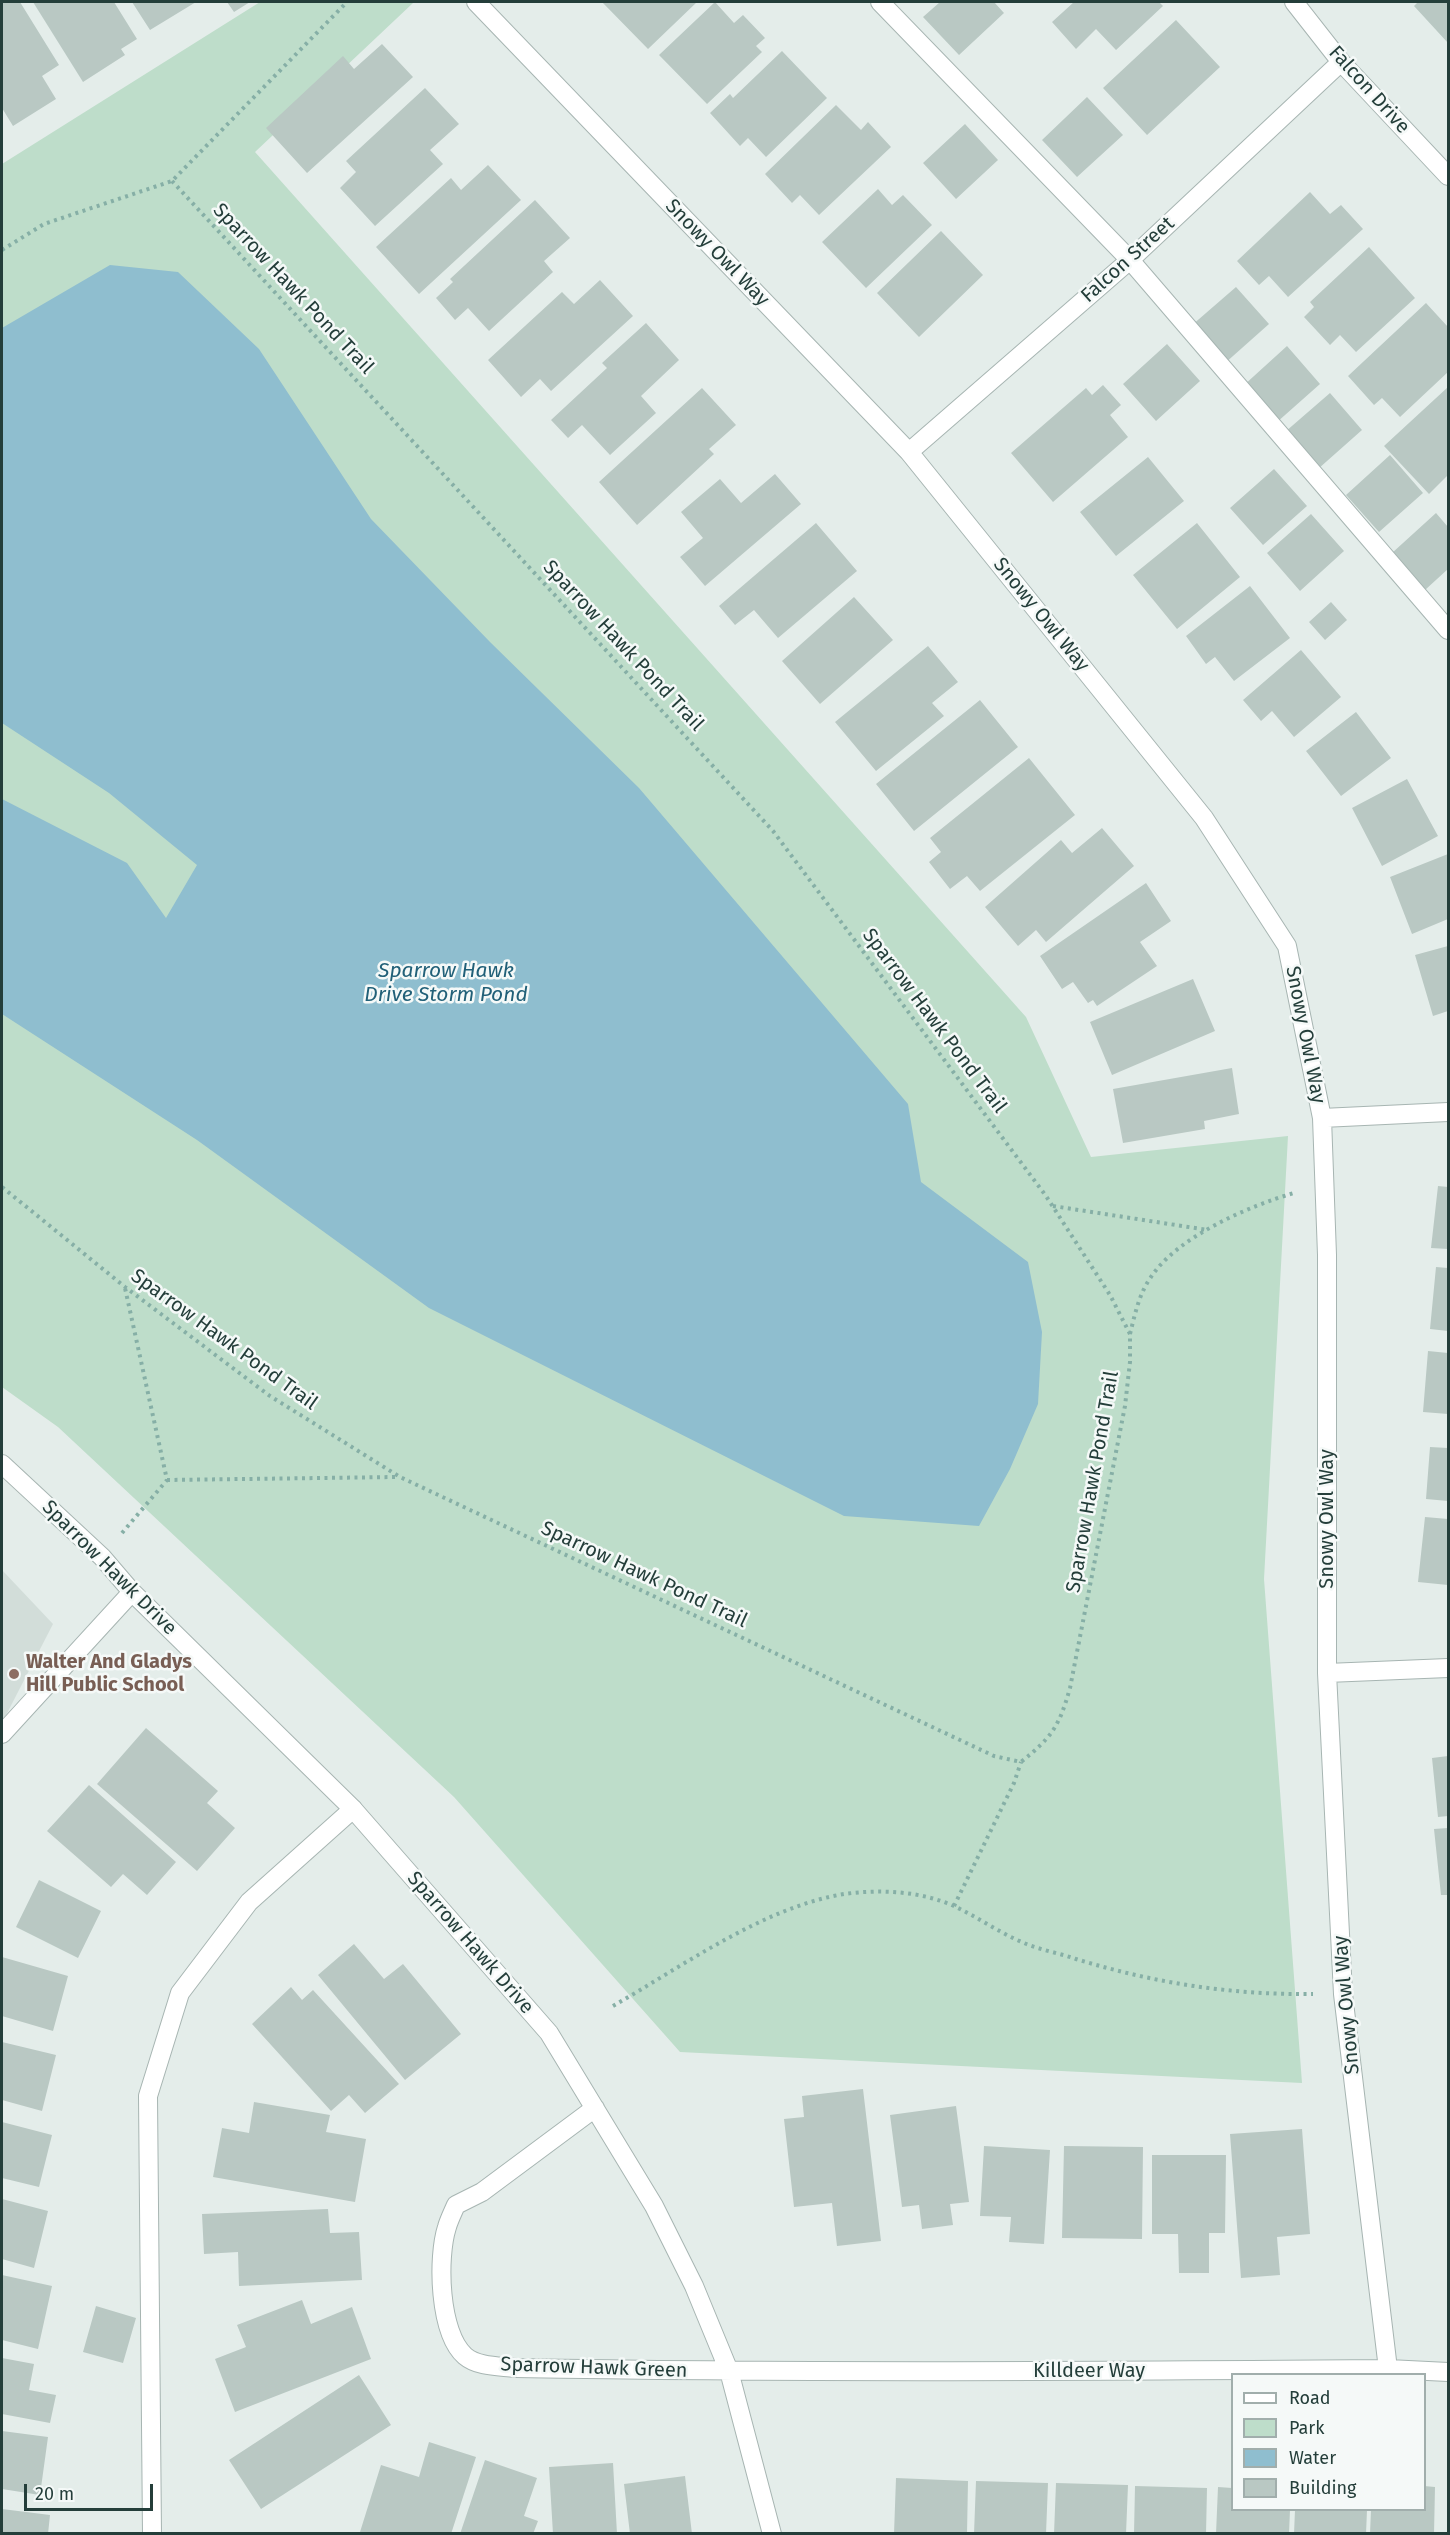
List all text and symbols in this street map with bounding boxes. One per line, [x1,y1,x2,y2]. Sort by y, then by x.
street label: Falcon Drive [1323,41,1415,139]
street label: Snowy Owl Way [660,195,774,311]
street label: Sparrow Hawk Pond Trail [208,199,378,379]
street label: Falcon Street [1076,212,1180,308]
street label: Snowy Owl Way [988,553,1094,677]
street label: Sparrow Hawk Pond Trail [538,556,708,736]
street label: Sparrow Hawk Pond Trail [857,924,1011,1118]
water label: Sparrow Hawk Drive Storm Pond [364,958,528,1008]
street label: Snowy Owl Way [1280,964,1330,1106]
street label: Sparrow Hawk Pond Trail [126,1264,322,1416]
street label: Sparrow Hawk Pond Trail [1062,1369,1124,1595]
street label: Snowy Owl Way [1315,1449,1339,1589]
street label: Sparrow Hawk Drive [37,1496,181,1640]
street label: Sparrow Hawk Pond Trail [537,1517,751,1633]
place label: Walter And Gladys Hill Public School [26,1650,192,1697]
marker: Walter And Gladys Hill Public School [7,1667,21,1681]
street label: Sparrow Hawk Drive [402,1867,538,2019]
street label: Snowy Owl Way [1329,1934,1365,2076]
street label: Sparrow Hawk Green [500,2353,688,2383]
street label: Killdeer Way [1033,2359,1145,2383]
legend [1231,2373,1426,2511]
text: Road [1289,2387,1331,2409]
text: Park [1289,2417,1324,2439]
text: Water [1289,2447,1336,2469]
scale bar [27,2472,156,2510]
text: Building [1289,2477,1356,2499]
text: 20 m [35,2483,74,2505]

